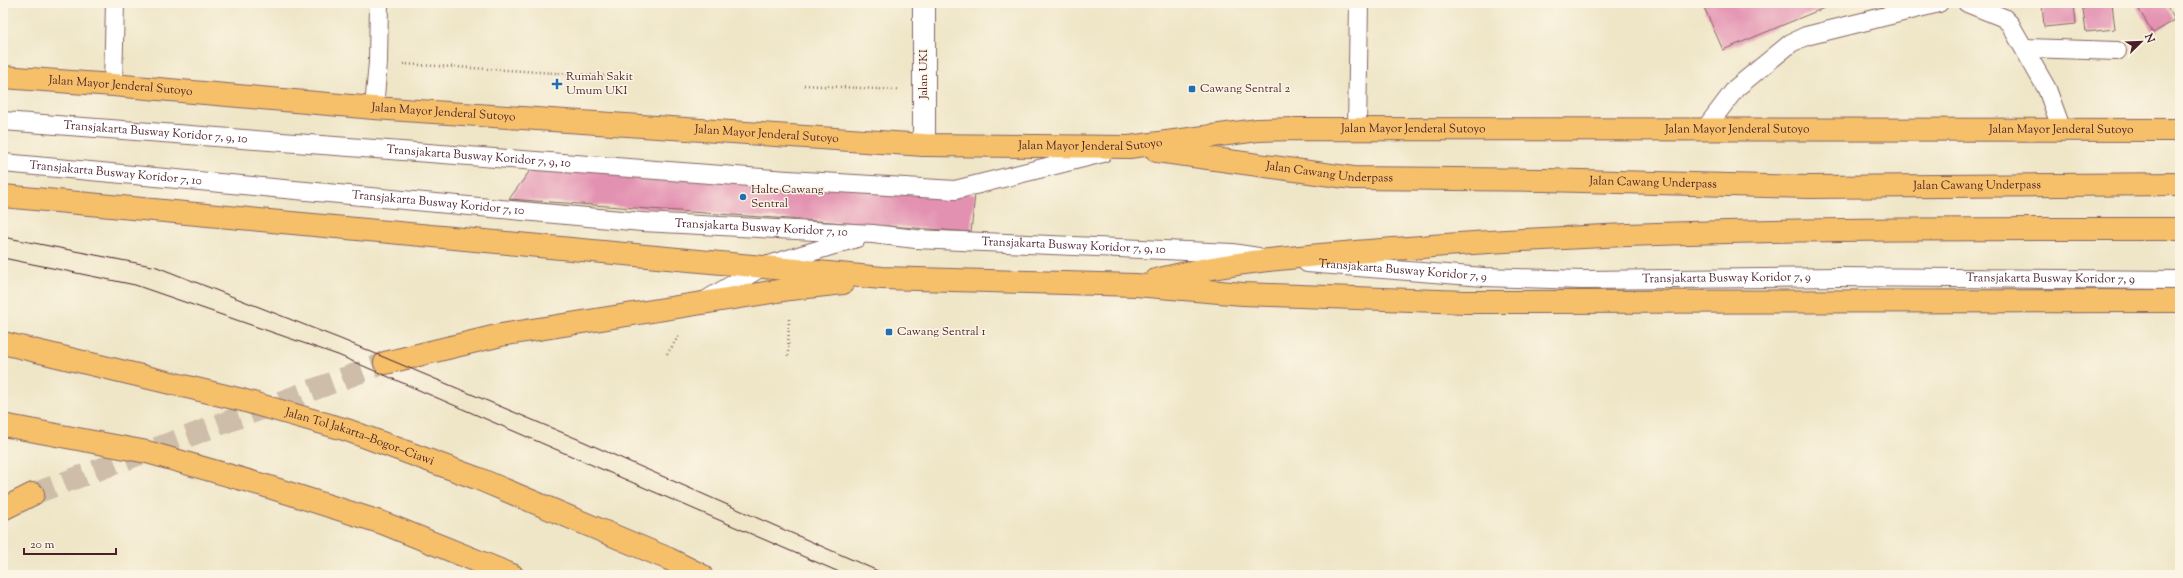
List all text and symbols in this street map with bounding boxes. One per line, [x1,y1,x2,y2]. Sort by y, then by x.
north arrow [2121,22,2161,62]
text: N [2140,30,2158,46]
street label: Jalan UKI [915,49,933,100]
place label: Rumah Sakit Umum UKI [566,68,633,100]
street label: Jalan Mayor Jenderal Sutoyo [47,71,194,101]
marker: Rumah Sakit Umum UKI [551,78,563,90]
place label: Cawang Sentral 2 [1200,80,1291,98]
marker: Cawang Sentral 2 [1187,84,1197,94]
street label: Jalan Mayor Jenderal Sutoyo [370,99,517,127]
street label: Transjakarta Busway Koridor 7, 9, 10 [63,117,248,148]
street label: Jalan Mayor Jenderal Sutoyo [1340,120,1486,138]
street label: Jalan Mayor Jenderal Sutoyo [1664,120,1810,139]
street label: Jalan Mayor Jenderal Sutoyo [693,121,840,148]
street label: Jalan Mayor Jenderal Sutoyo [1988,121,2134,139]
street label: Jalan Mayor Jenderal Sutoyo [1017,134,1164,156]
street label: Transjakarta Busway Koridor 7, 9, 10 [386,141,571,173]
street label: Transjakarta Busway Koridor 7, 10 [28,156,203,190]
street label: Jalan Cawang Underpass [1264,157,1393,187]
street label: Jalan Cawang Underpass [1588,172,1717,194]
street label: Jalan Cawang Underpass [1912,176,2041,195]
place label: Halte Cawang Sentral [751,181,824,213]
street label: Transjakarta Busway Koridor 7, 10 [351,186,525,220]
marker: Halte Cawang Sentral [738,192,748,202]
street label: Transjakarta Busway Koridor 7, 10 [674,215,848,242]
street label: Transjakarta Busway Koridor 7, 9, 10 [981,233,1166,259]
street label: Transjakarta Busway Koridor 7, 9 [1318,255,1488,286]
street label: Transjakarta Busway Koridor 7, 9 [1642,268,1811,288]
street label: Transjakarta Busway Koridor 7, 9 [1966,269,2135,289]
place label: Cawang Sentral 1 [897,323,986,341]
marker: Cawang Sentral 1 [884,327,894,337]
street label: Jalan Tol Jakarta–Bogor–Ciawi [282,403,437,471]
scale bar [24,530,116,556]
text: 20 m [30,536,55,554]

